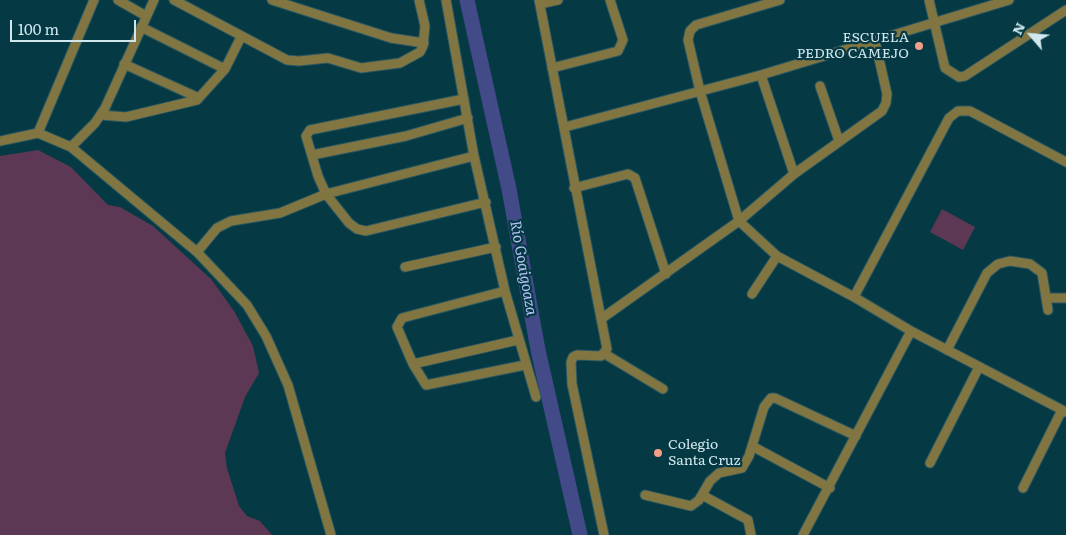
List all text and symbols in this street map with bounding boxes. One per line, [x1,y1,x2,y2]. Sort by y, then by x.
scale bar [12,10,139,42]
north arrow [1006,10,1056,60]
text: 100 m [18,17,59,40]
text: N [1006,18,1029,38]
place label: ESCUELA PEDRO CAMEJO [797,30,909,62]
marker: ESCUELA PEDRO CAMEJO [913,40,925,52]
water label: Río Goaigoaza [506,219,540,317]
place label: Colegio Santa Cruz [668,437,740,470]
marker: Colegio Santa Cruz [652,447,664,459]

